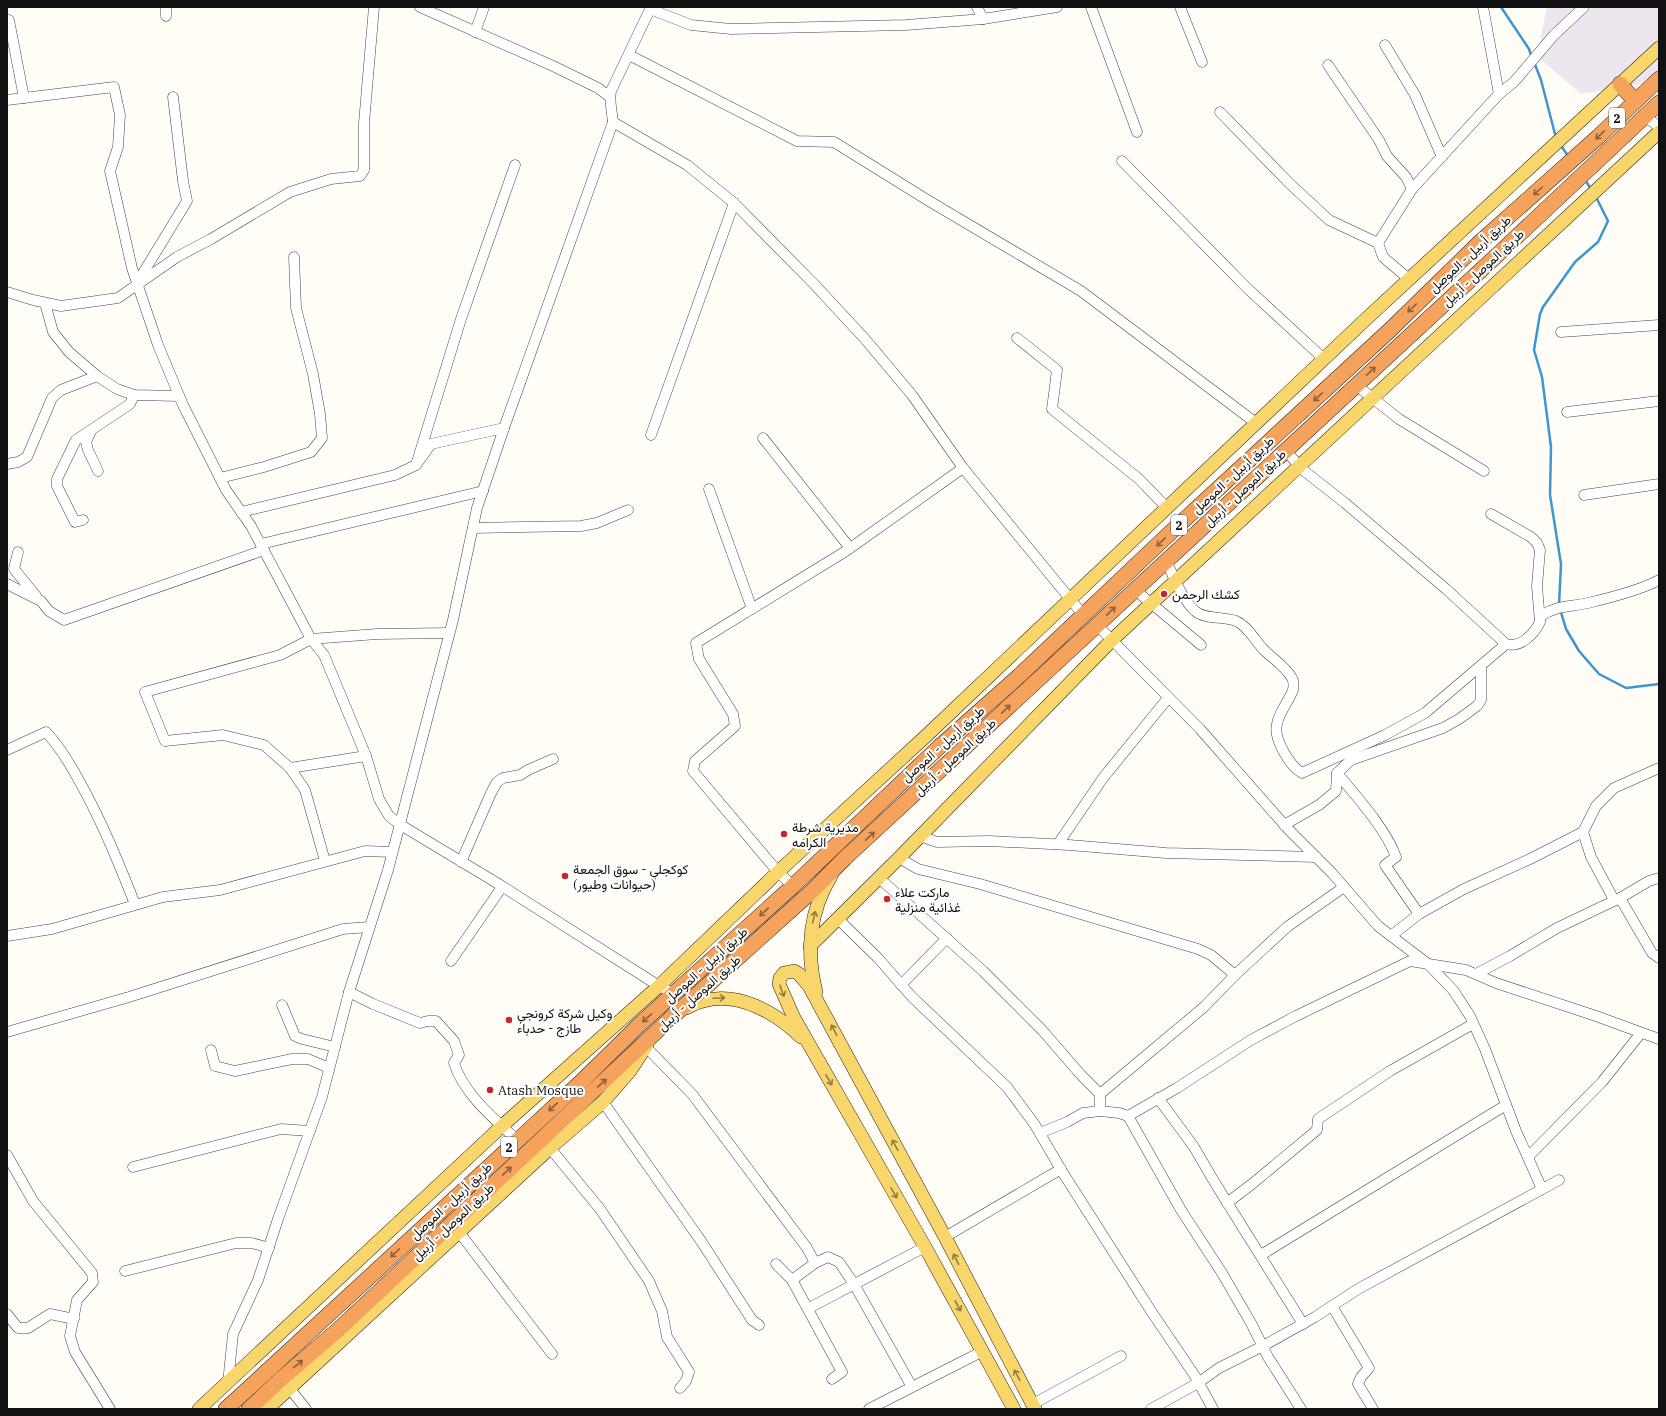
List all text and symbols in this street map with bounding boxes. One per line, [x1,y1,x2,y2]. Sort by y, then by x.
road number: 2 [1609,108,1625,128]
one-way arrow [1595,130,1605,139]
one-way arrow [1533,186,1543,196]
street label: طريق أربيل - الموصل [1425,212,1515,296]
street label: طريق الموصل - أربيل [1438,226,1528,310]
one-way arrow [1407,303,1417,313]
one-way arrow [1366,366,1376,375]
one-way arrow [1313,392,1323,402]
street label: طريق أربيل - الموصل [1188,433,1278,517]
street label: طريق الموصل - أربيل [1200,446,1290,530]
road number: 2 [1171,515,1187,535]
one-way arrow [1156,537,1166,546]
place label: كشك الرحمن [1172,586,1240,603]
marker: كشك الرحمن [1159,589,1169,599]
one-way arrow [1106,607,1116,616]
street label: طريق أربيل - الموصل [898,702,988,786]
one-way arrow [1001,704,1011,714]
street label: طريق الموصل - أربيل [910,715,1000,799]
place label: مديرية شرطة الكرامه [792,819,859,851]
marker: مديرية شرطة الكرامه [779,829,789,839]
one-way arrow [864,831,875,840]
place label: كوكجلي - سوق الجمعة (حيوانات وطيور) [573,861,688,893]
marker: كوكجلي - سوق الجمعة (حيوانات وطيور) [560,871,570,881]
place label: ماركت علاء غذائية منزلية [895,884,961,916]
marker: ماركت علاء غذائية منزلية [882,894,892,904]
one-way arrow [759,907,769,917]
one-way arrow [810,911,818,924]
street label: طريق أربيل - الموصل [661,923,751,1007]
street label: طريق الموصل - أربيل [654,951,744,1035]
one-way arrow [779,985,786,998]
one-way arrow [712,995,725,1002]
place label: وكيل شركة كرونجي طازج - حدباء [517,1005,613,1038]
one-way arrow [642,1014,652,1023]
marker: وكيل شركة كرونجي طازج - حدباء [504,1015,514,1025]
one-way arrow [829,1024,837,1036]
one-way arrow [826,1074,834,1086]
one-way arrow [597,1078,607,1088]
place label: Atash Mosque [498,1082,584,1099]
marker: Atash Mosque [485,1085,495,1095]
one-way arrow [547,1103,558,1112]
road number: 2 [501,1137,517,1157]
one-way arrow [891,1139,899,1151]
street label: طريق أربيل - الموصل [406,1159,496,1243]
one-way arrow [502,1167,512,1176]
street label: طريق الموصل - أربيل [408,1180,498,1264]
one-way arrow [891,1187,899,1199]
one-way arrow [390,1248,401,1257]
one-way arrow [952,1254,960,1266]
one-way arrow [955,1300,963,1312]
one-way arrow [293,1359,303,1368]
one-way arrow [1012,1369,1020,1381]

